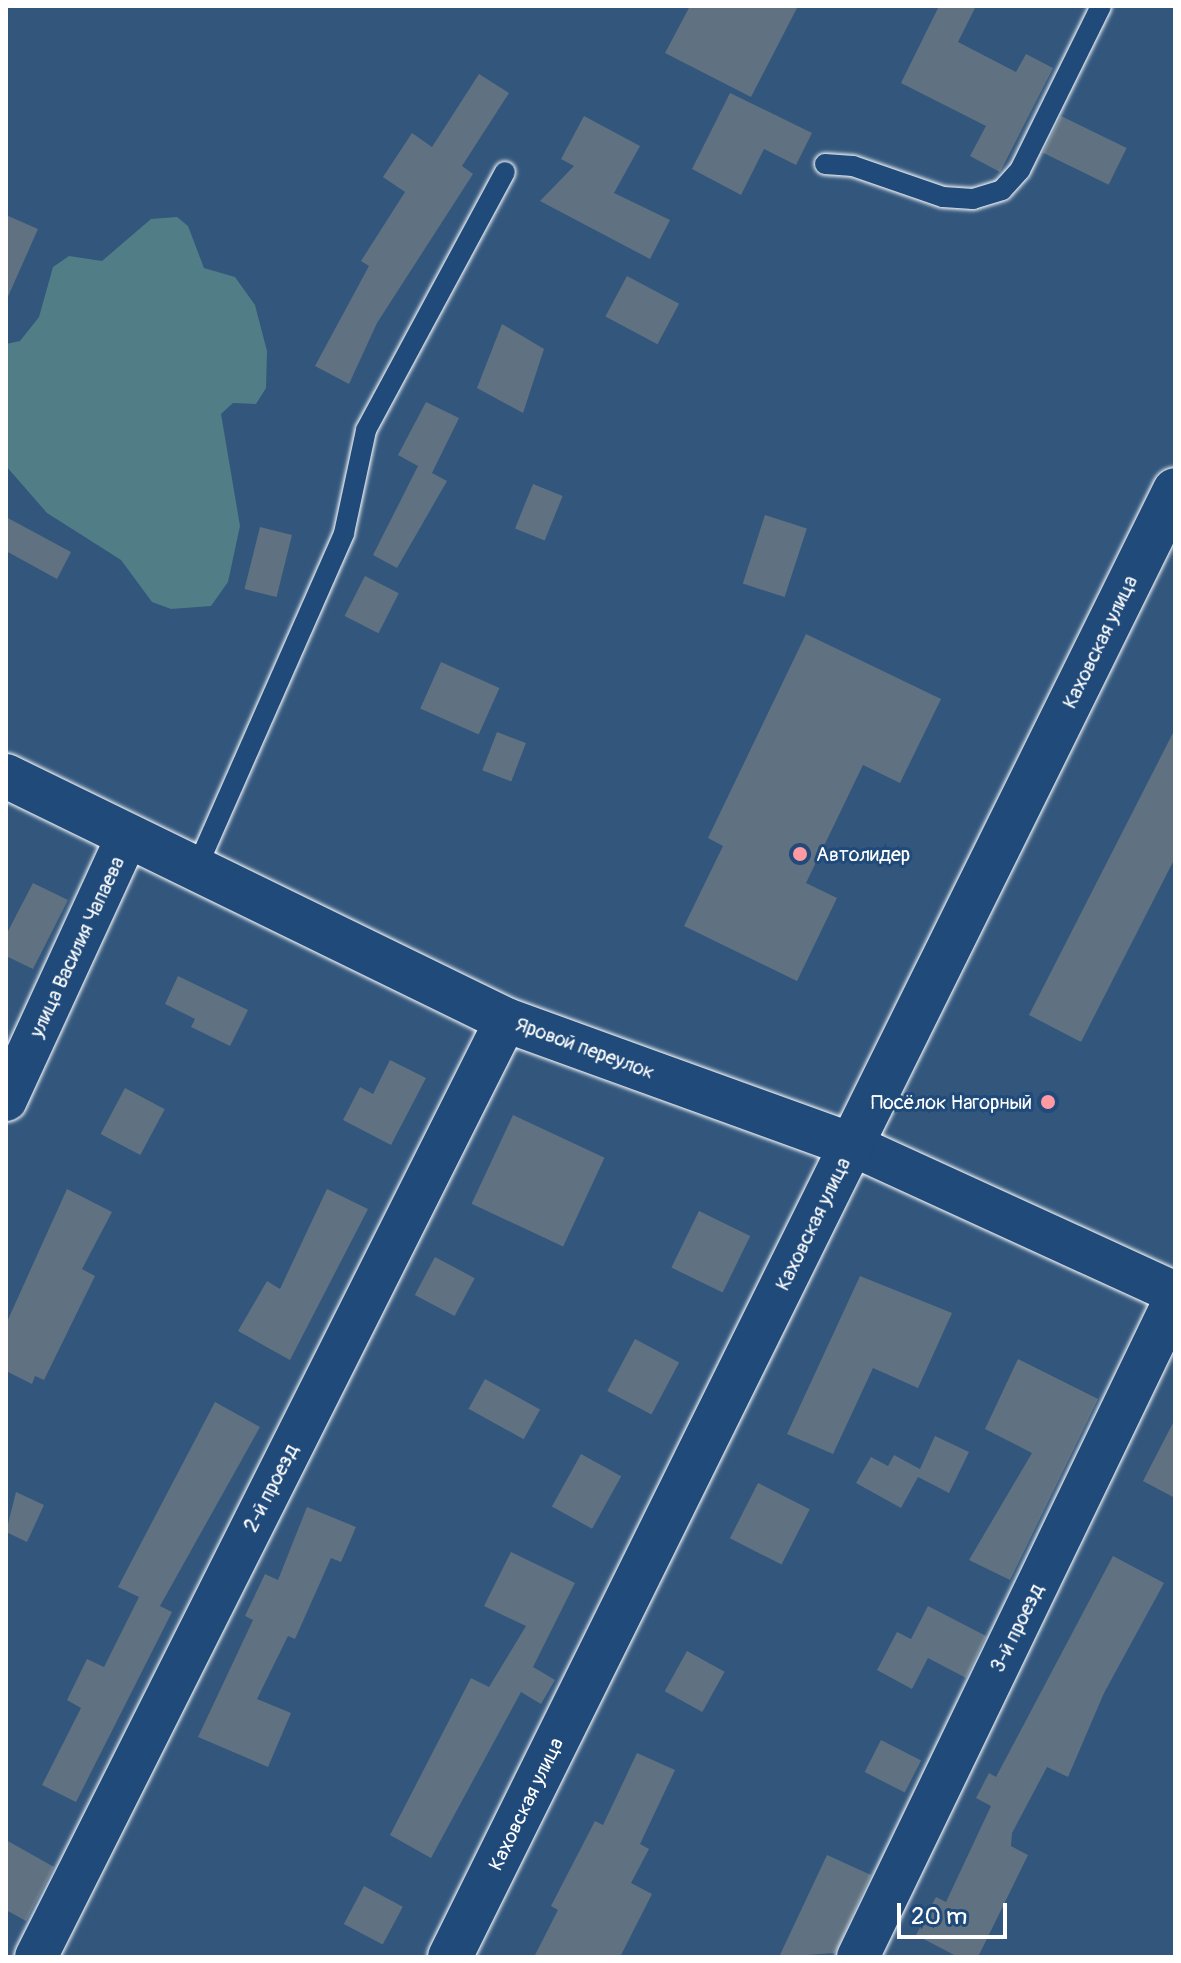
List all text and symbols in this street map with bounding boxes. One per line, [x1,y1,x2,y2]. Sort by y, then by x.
street label: Каховская улица [1057,572,1143,712]
place label: Автолидер [816,842,910,866]
marker: Автолидер [791,845,809,863]
street label: улица Василия Чапаева [25,853,129,1041]
street label: Яровой переулок [512,1012,658,1084]
place label: Посёлок Нагорный [871,1090,1032,1114]
marker: Посёлок Нагорный [1039,1093,1057,1111]
street label: Каховская улица [770,1154,856,1294]
street label: 2-й проезд [239,1440,303,1536]
street label: 3-й проезд [985,1580,1049,1676]
street label: Каховская улица [483,1734,569,1874]
scale bar [901,1887,1011,1937]
text: 20 m [911,1902,967,1931]

